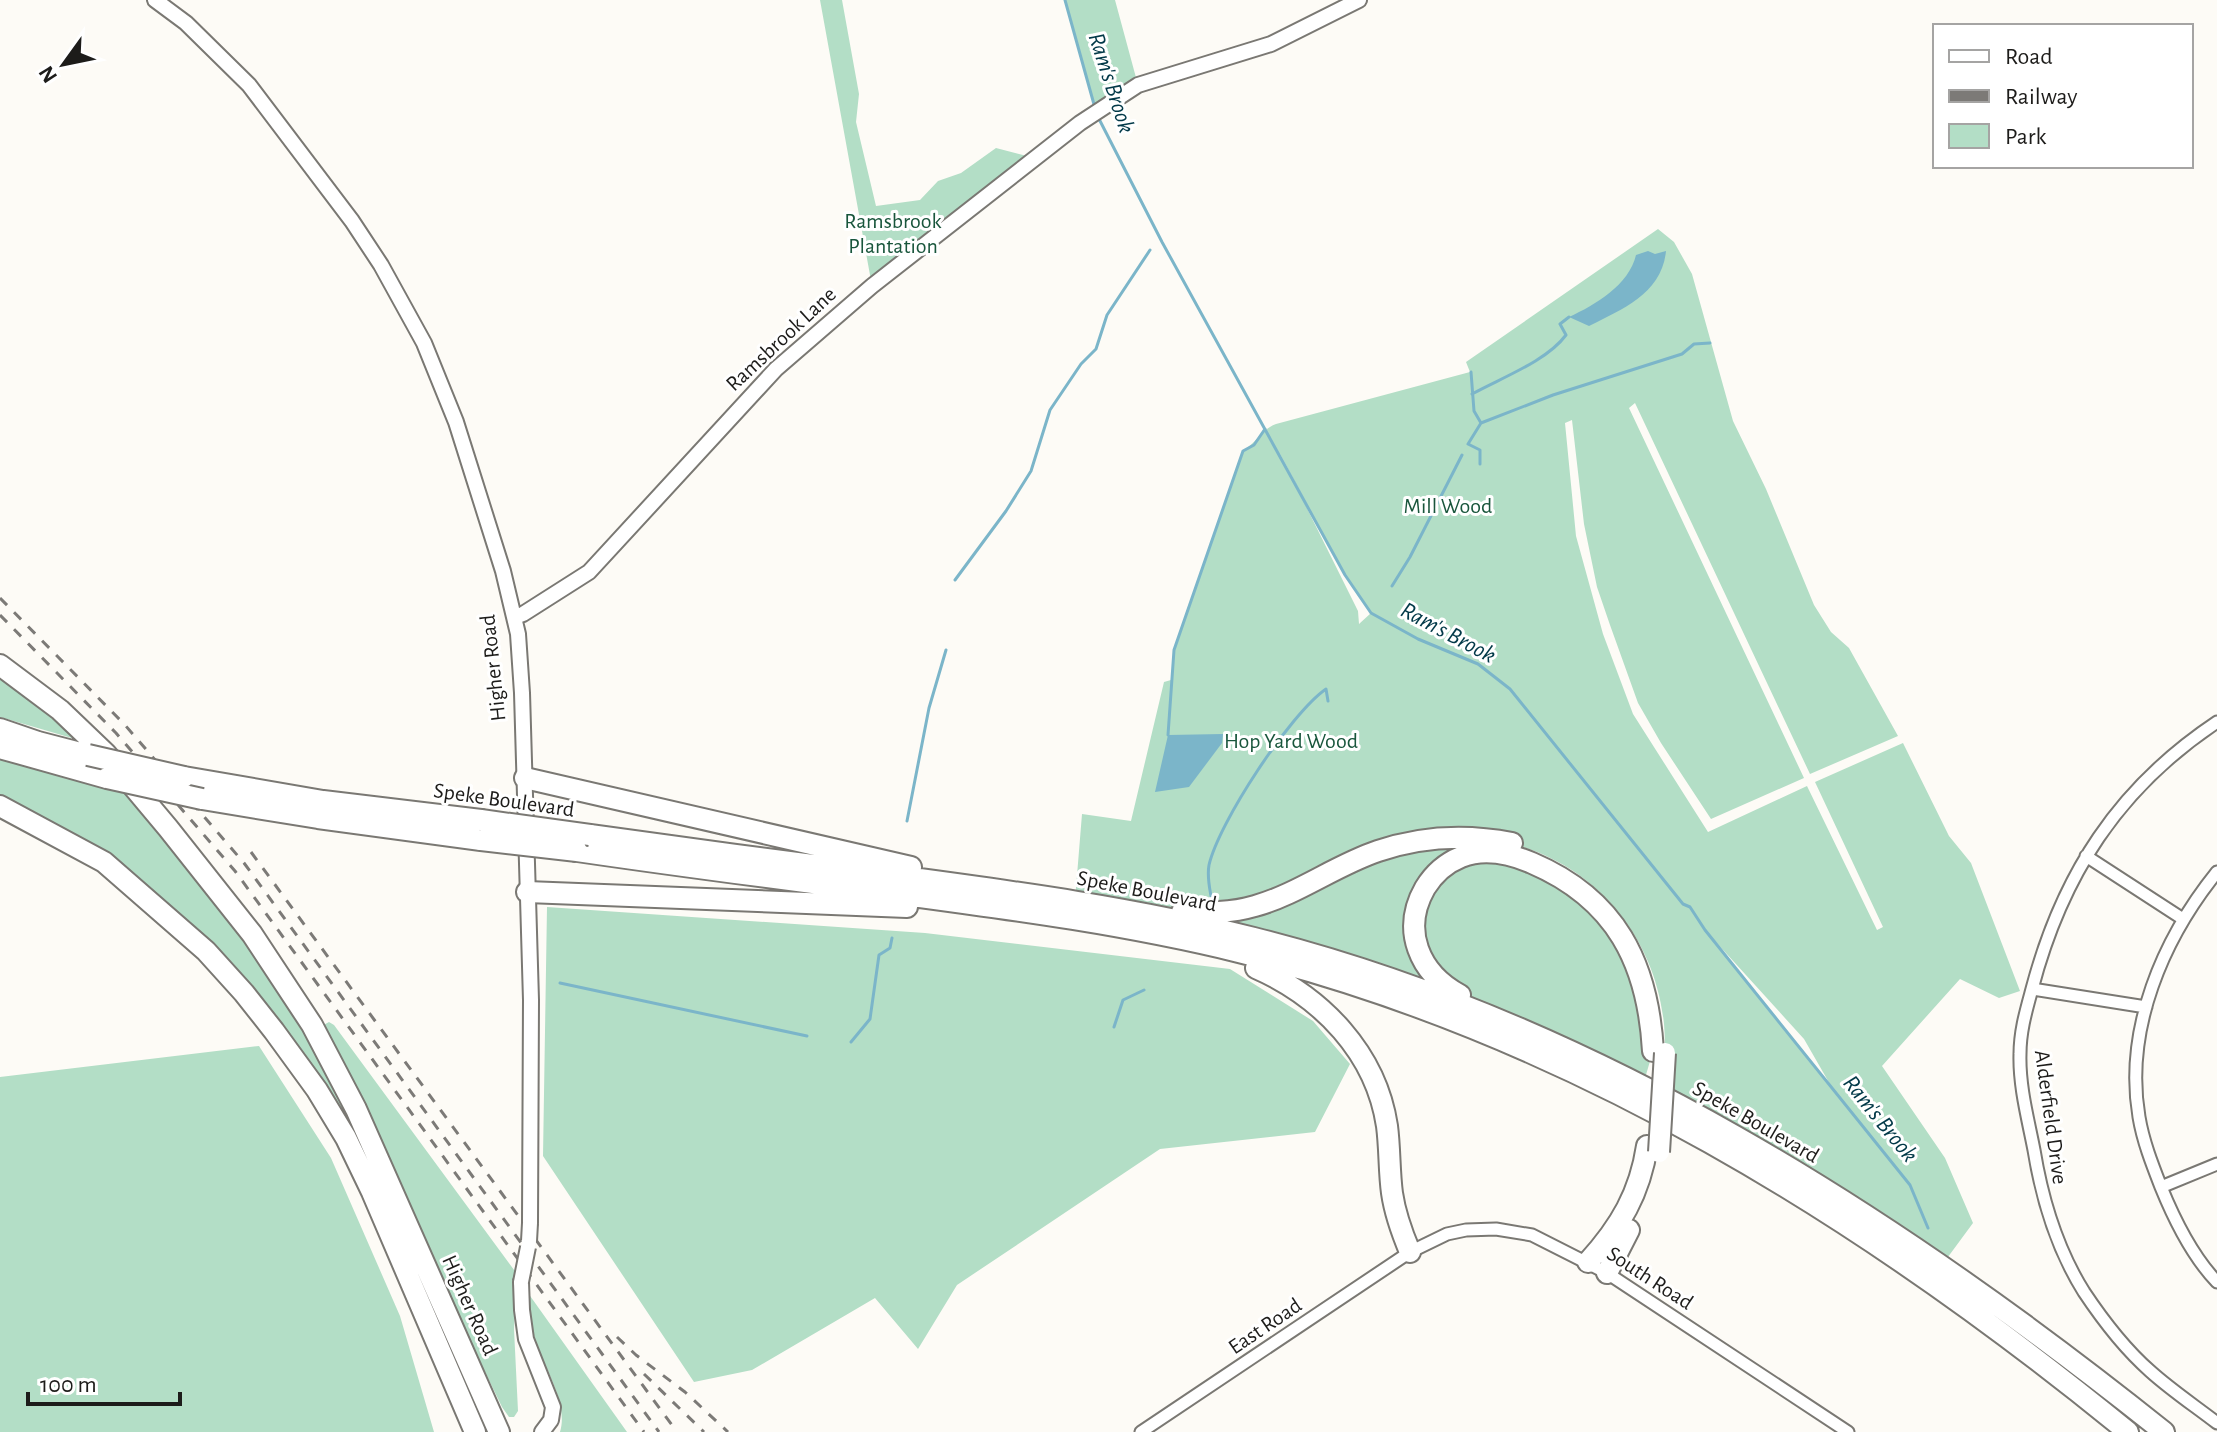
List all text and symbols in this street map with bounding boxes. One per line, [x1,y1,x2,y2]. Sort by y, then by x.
north arrow [24,24,104,104]
legend [1933,24,2193,168]
water label: Ram's Brook [1084,30,1138,136]
text: Road [2005,45,2053,69]
text: N [35,62,61,87]
text: Railway [2005,85,2077,109]
text: Park [2005,125,2046,149]
park label: Ramsbrook Plantation [844,210,942,257]
street label: Ramsbrook Lane [722,283,840,395]
park label: Mill Wood [1404,495,1492,517]
water label: Ram's Brook [1397,598,1499,668]
street label: Higher Road [476,614,510,722]
park label: Hop Yard Wood [1224,730,1358,752]
street label: Speke Boulevard [432,779,576,821]
street label: Speke Boulevard [1075,867,1219,915]
street label: Alderfield Drive [2031,1048,2071,1186]
water label: Ram's Brook [1838,1071,1922,1167]
street label: Speke Boulevard [1689,1077,1823,1167]
street label: South Road [1603,1242,1697,1314]
street label: Higher Road [438,1252,502,1358]
street label: East Road [1224,1294,1306,1358]
scale bar [28,1356,180,1406]
text: 100 m [40,1373,97,1397]

